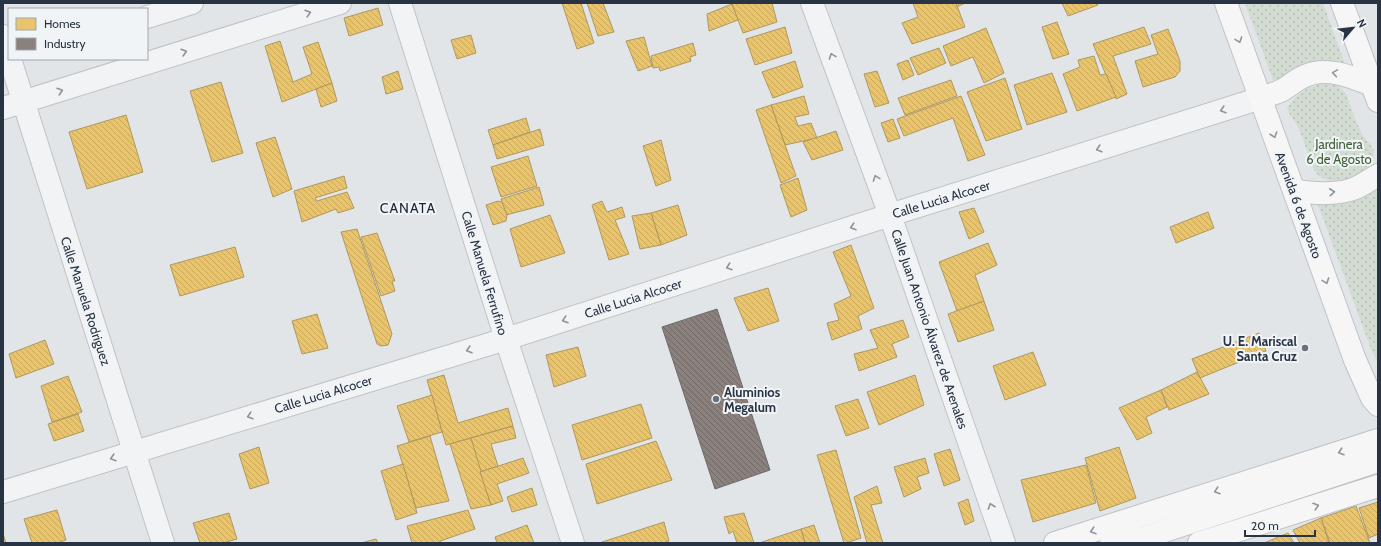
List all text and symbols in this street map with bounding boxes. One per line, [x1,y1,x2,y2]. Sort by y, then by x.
legend [8,8,148,60]
north arrow [1333,8,1373,48]
one-way arrow [305,9,312,18]
text: Homes [44,16,81,31]
text: N [1354,17,1370,30]
text: Industry [44,36,85,51]
one-way arrow [1235,36,1243,43]
one-way arrow [180,48,187,57]
one-way arrow [828,53,836,60]
one-way arrow [1332,70,1338,78]
one-way arrow [56,87,63,96]
one-way arrow [1220,105,1227,114]
one-way arrow [1269,131,1277,138]
park label: Jardinera 6 de Agosto [1306,136,1372,167]
one-way arrow [1096,144,1103,153]
street label: Avenida 6 de Agosto [1272,149,1326,261]
one-way arrow [873,175,881,182]
street label: Calle Lucia Alcocer [890,176,993,221]
one-way arrow [1329,188,1335,197]
district label: CANATA [380,199,436,217]
street label: Calle Manuela Ferrufino [458,209,512,337]
one-way arrow [849,222,856,231]
street label: Calle Juan Antonio Álvarez de Arenales [888,227,973,432]
street label: Calle Manuela Rodriguez [58,235,114,367]
one-way arrow [726,262,733,271]
street label: Calle Lucia Alcocer [582,274,685,321]
one-way arrow [1321,277,1330,284]
one-way arrow [562,315,569,323]
place label: U. E. Mariscal Santa Cruz [1223,333,1298,364]
marker: U. E. Mariscal Santa Cruz [1300,343,1310,353]
one-way arrow [465,345,472,354]
street label: Calle Lucia Alcocer [272,371,375,416]
place label: Aluminios Megalum [724,384,781,415]
marker: Aluminios Megalum [711,394,721,404]
one-way arrow [247,411,254,420]
one-way arrow [1338,447,1345,456]
one-way arrow [109,453,116,462]
one-way arrow [1214,486,1221,495]
one-way arrow [1313,502,1320,511]
one-way arrow [988,503,996,510]
scale bar [1245,512,1315,538]
text: 20 m [1251,518,1279,533]
one-way arrow [1090,526,1097,535]

